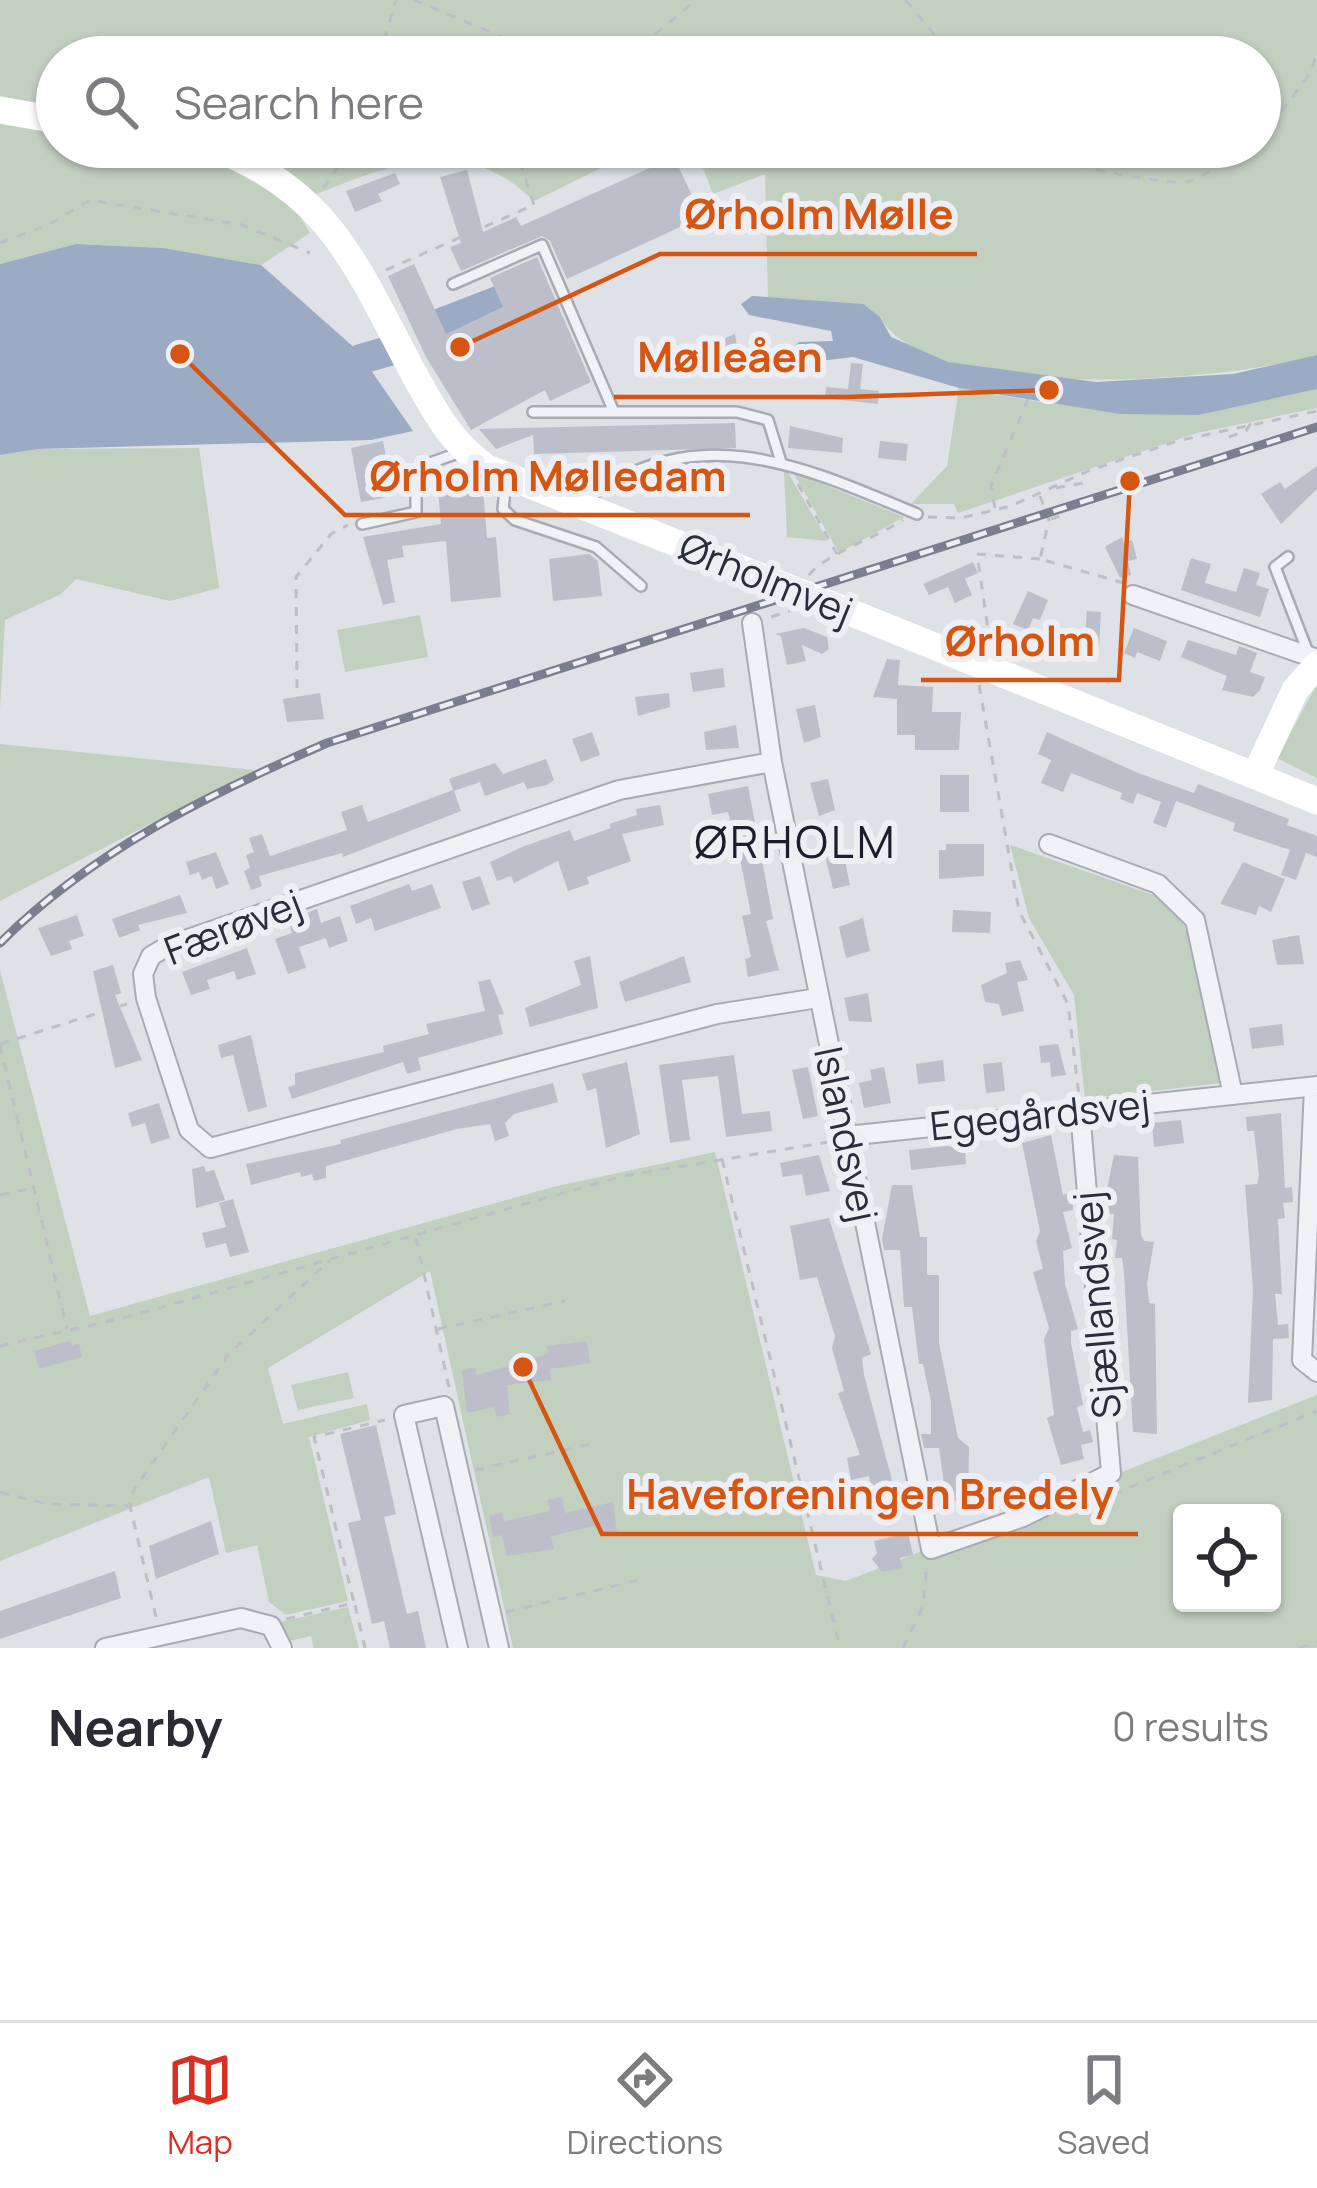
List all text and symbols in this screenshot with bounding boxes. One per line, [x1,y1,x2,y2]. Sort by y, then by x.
search box [36,36,1281,168]
icon: search [78,69,144,135]
text: Search here [174,71,424,133]
callout: Ørholm Mølle [660,176,977,254]
text: Ørholm Mølle [684,184,954,242]
callout: Mølleåen [614,319,847,397]
text: Mølleåen [637,327,823,385]
callout: Ørholm Mølledam [345,437,750,515]
text: Ørholm Mølledam [370,446,726,504]
street label: Ørholmvej [672,519,861,637]
callout: Ørholm [921,602,1119,680]
text: Ørholm [945,611,1095,669]
district label: ØRHOLM [694,810,898,872]
street label: Færøvej [156,875,309,977]
street label: Islandsvej [802,1041,892,1226]
street label: Egegårdsvej [927,1076,1153,1152]
street label: Sjællandsvej [1059,1189,1133,1421]
callout: Haveforeningen Bredely [602,1456,1138,1534]
text: Haveforeningen Bredely [626,1464,1114,1522]
map controls [1173,1504,1281,1612]
button: locate [1173,1504,1281,1612]
text: Nearby [48,1692,223,1761]
text: 0 results [1112,1699,1269,1753]
tab: Map [167,2047,233,2164]
tab: Directions [567,2047,723,2164]
tab: Saved [1057,2047,1150,2164]

